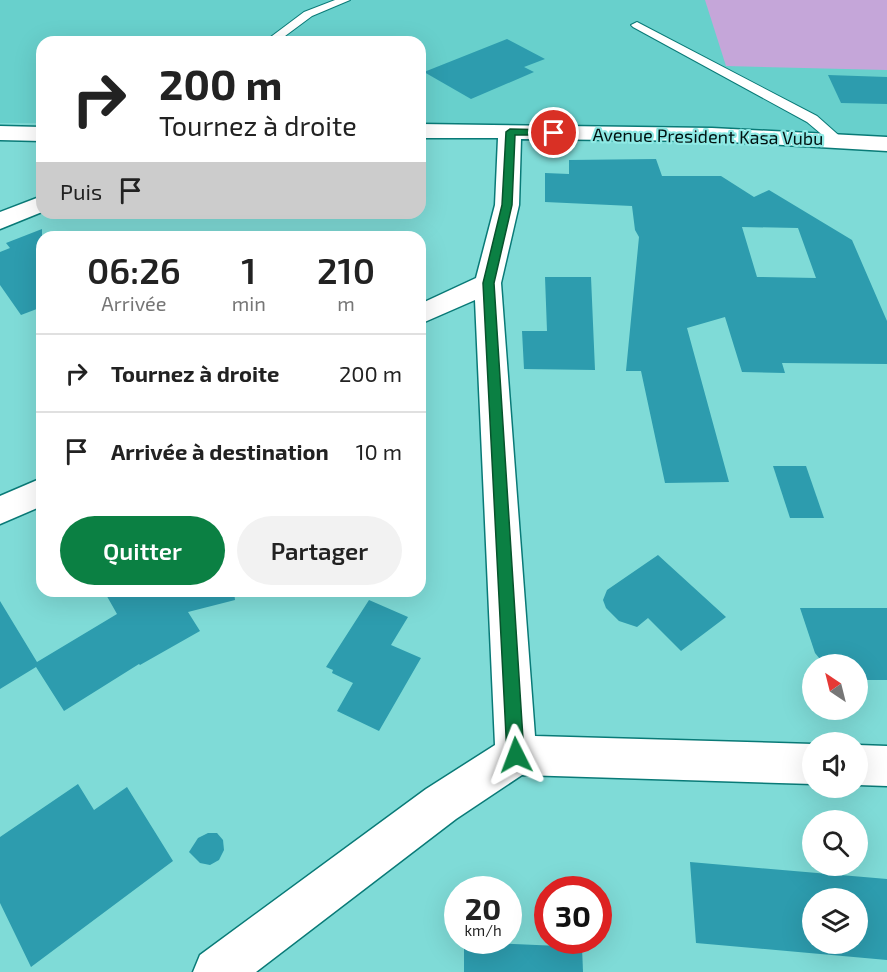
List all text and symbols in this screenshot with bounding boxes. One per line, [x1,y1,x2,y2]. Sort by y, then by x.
text: 200 m [159,58,282,108]
icon: right [60,60,138,138]
pin [528,107,579,158]
text: Tournez à droite [159,109,357,141]
icon: arrive [537,116,570,149]
street label: Avenue President Kasa Vubu [592,123,824,149]
icon: arrive [114,174,147,207]
text: Puis [60,178,102,204]
text: 06:26 [87,248,181,291]
text: 1 [241,248,256,291]
text: 210 [317,248,375,291]
text: Arrivée [101,291,167,315]
text: min [232,291,266,315]
text: m [337,291,355,315]
icon: right [60,357,93,390]
text: Tournez à droite [111,360,280,386]
text: 200 m [339,360,402,386]
icon: arrive [60,435,93,468]
text: Arrivée à destination [111,438,329,464]
text: 10 m [356,438,402,464]
button: Quitter [60,516,225,585]
button: Partager [237,516,402,585]
north arrow [802,654,868,720]
map controls [802,654,868,954]
position arrow [484,723,548,787]
button: sound [802,732,868,798]
button: search [802,810,868,876]
speed limit sign: 30 [534,876,612,954]
button: layers [802,888,868,954]
text: 20 [465,890,501,926]
text: km/h [464,921,502,939]

